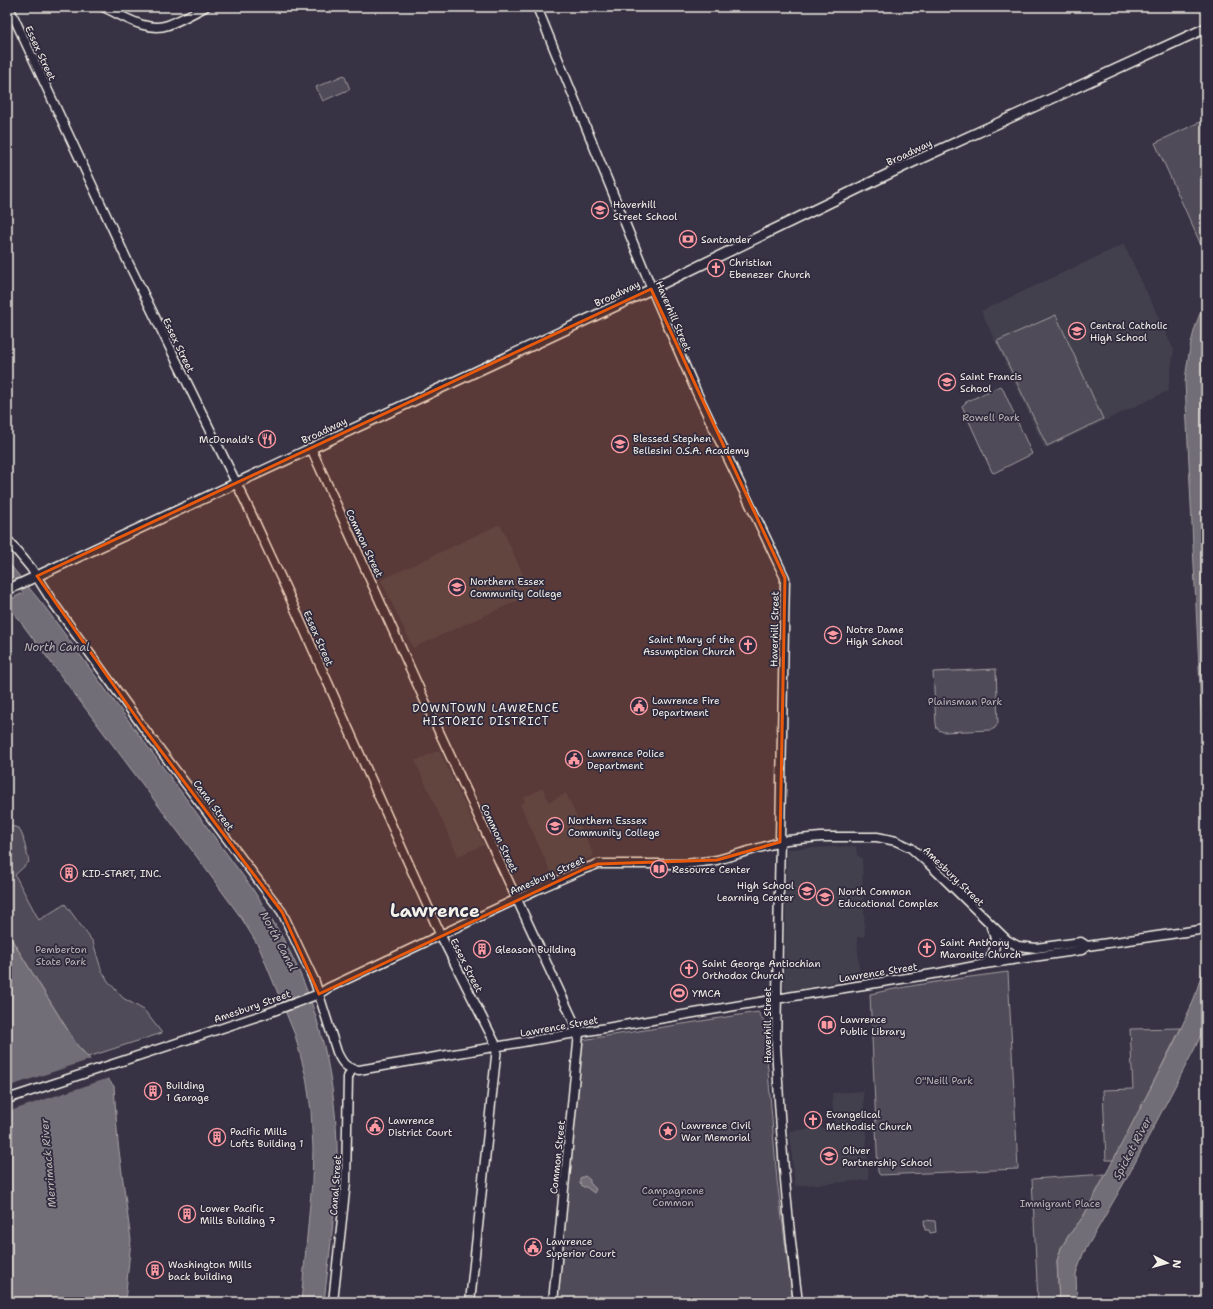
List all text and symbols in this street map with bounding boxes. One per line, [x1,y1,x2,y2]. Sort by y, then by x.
street label: Essex Street [22,24,59,83]
street label: Broadway [884,136,934,169]
place label: Haverhill Street School [613,198,677,223]
school or university icon: Haverhill Street School [590,200,610,220]
bank icon: Santander [678,229,698,249]
place label: Santander [701,233,752,246]
place label: Christian Ebenezer Church [729,256,811,281]
church icon: Christian Ebenezer Church [706,258,726,278]
street label: Broadway [592,277,642,310]
street label: Haverhill Street [653,279,694,354]
street label: Essex Street [160,316,197,375]
place label: Central Catholic High School [1090,319,1168,344]
school or university icon: Central Catholic High School [1067,321,1087,341]
place label: Saint Francis School [960,370,1022,395]
school or university icon: Saint Francis School [937,372,957,392]
park label: Rowell Park [962,411,1020,424]
street label: Broadway [299,414,349,447]
restaurant icon: McDonald's [257,429,277,449]
place label: Blessed Stephen Bellesini O.S.A. Academy [633,432,750,457]
place label: McDonald's [199,433,254,446]
school or university icon: Blessed Stephen Bellesini O.S.A. Academy [610,434,630,454]
street label: Common Street [343,507,386,580]
place label: Northern Essex Community College [470,575,562,600]
school or university icon: Northern Essex Community College [447,577,467,597]
street label: Haverhill Street [767,591,782,667]
street label: Essex Street [301,608,337,668]
place label: Notre Dame High School [846,623,904,648]
school or university icon: Notre Dame High School [823,625,843,645]
place label: Saint Mary of the Assumption Church [643,633,735,658]
church icon: Saint Mary of the Assumption Church [738,635,758,655]
water label: North Canal [24,640,90,655]
place label: Lawrence Fire Department [652,694,720,719]
park label: Plainsman Park [928,695,1002,708]
public building icon: Lawrence Fire Department [629,696,649,716]
district label: DOWNTOWN LAWRENCE HISTORIC DISTRICT [412,701,560,729]
place label: Lawrence Police Department [587,747,665,772]
public building icon: Lawrence Police Department [564,749,584,769]
street label: Canal Street [190,777,237,833]
street label: Common Street [478,802,521,875]
place label: Northern Esssex Community College [568,814,660,839]
school or university icon: Northern Esssex Community College [545,816,565,836]
street label: Amesbury Street [920,844,987,909]
street label: Amesbury Street [508,853,587,898]
library icon: Resource Center [649,859,669,879]
building icon: KID-START, INC. [59,863,79,883]
place label: Resource Center [672,863,751,876]
place label: KID-START, INC. [82,867,162,880]
place label: High School Learning Center [717,879,794,904]
school or university icon: High School Learning Center [797,881,817,901]
place label: North Common Educational Complex [838,885,938,910]
school or university icon: North Common Educational Complex [815,887,835,907]
district label: Lawrence [390,899,480,923]
water label: North Canal [257,909,301,974]
street label: Essex Street [447,936,486,995]
place label: Saint Anthony Maronite Church [940,936,1021,961]
church icon: Saint Anthony Maronite Church [917,938,937,958]
building icon: Gleason Building [472,939,492,959]
park label: Pemberton State Park [35,943,87,968]
place label: Gleason Building [495,943,576,956]
place label: Saint George Antiochian Orthodox Church [702,957,821,982]
church icon: Saint George Antiochian Orthodox Church [679,959,699,979]
street label: Lawrence Street [838,960,918,985]
sports icon: YMCA [669,983,689,1003]
street label: Amesbury Street [212,987,292,1026]
place label: YMCA [692,987,721,1000]
street label: Haverhill Street [761,987,774,1063]
street label: Lawrence Street [519,1013,599,1040]
place label: Lawrence Public Library [840,1013,906,1038]
library icon: Lawrence Public Library [817,1015,837,1035]
park label: O"Neill Park [915,1074,973,1087]
place label: Building 1 Garage [166,1079,209,1104]
building icon: Building 1 Garage [143,1081,163,1101]
place label: Evangelical Methodist Church [826,1108,912,1133]
church icon: Evangelical Methodist Church [803,1110,823,1130]
water label: Spicket River [1110,1113,1156,1182]
place label: Lawrence District Court [388,1114,452,1139]
public building icon: Lawrence District Court [365,1116,385,1136]
water label: Merrimack River [37,1117,60,1208]
place label: Lawrence Civil War Memorial [681,1119,751,1144]
street label: Common Street [547,1120,568,1195]
place icon: Lawrence Civil War Memorial [658,1121,678,1141]
place label: Pacific Mills Lofts Building 1 [230,1125,303,1150]
building icon: Pacific Mills Lofts Building 1 [207,1127,227,1147]
place label: Oliver Partnership School [842,1144,932,1169]
school or university icon: Oliver Partnership School [819,1146,839,1166]
street label: Canal Street [327,1154,344,1216]
park label: Campagnone Common [642,1184,705,1209]
park label: Immigrant Place [1020,1197,1101,1210]
place label: Lower Pacific Mills Building 7 [200,1202,275,1227]
building icon: Lower Pacific Mills Building 7 [177,1204,197,1224]
place label: Lawrence Superior Court [546,1235,616,1260]
public building icon: Lawrence Superior Court [523,1237,543,1257]
north arrow [1147,1243,1187,1283]
place label: Washington Mills back building [168,1258,252,1283]
text: N [1169,1259,1184,1269]
building icon: Washington Mills back building [145,1260,165,1280]

